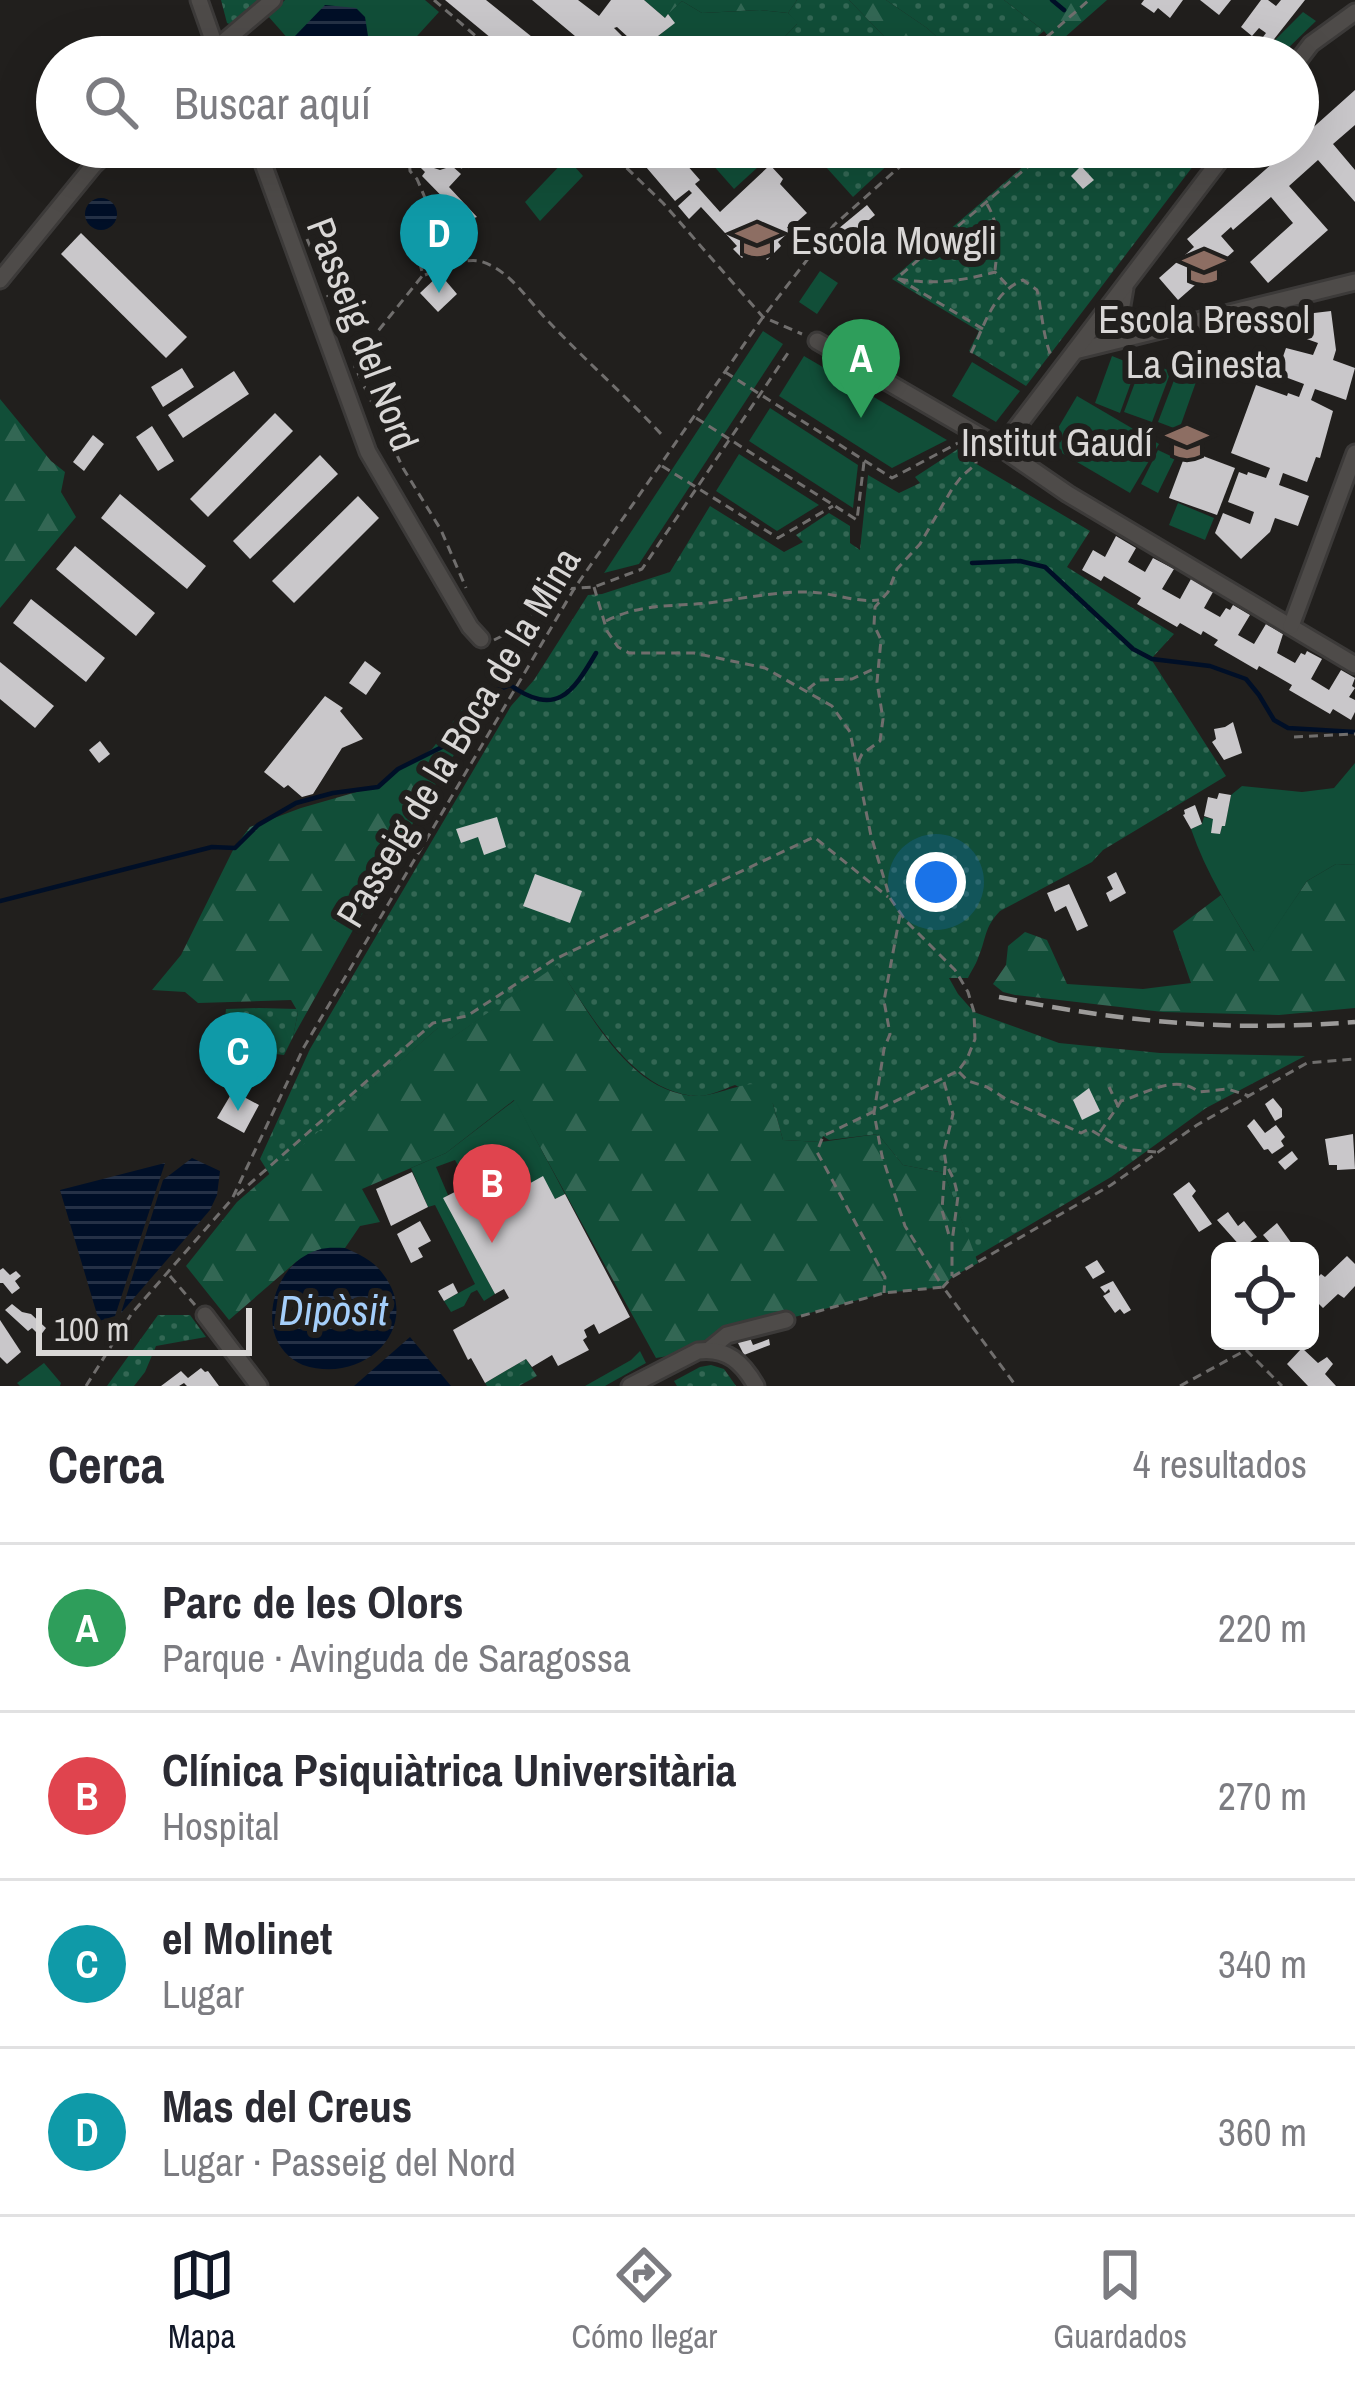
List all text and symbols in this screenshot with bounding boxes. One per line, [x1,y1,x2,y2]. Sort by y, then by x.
search box [36,36,1319,168]
icon: search [78,69,144,135]
text: Buscar aquí [174,72,371,133]
pin: D [400,194,478,293]
street label: Passeig del Nord [295,210,431,458]
place label: Escola Mowgli [791,214,997,266]
school or university icon: Escola Mowgli [734,217,780,263]
school or university icon: Escola Bressol La Ginesta [1181,244,1227,290]
place label: Escola Bressol La Ginesta [1098,293,1310,390]
pin: A [822,319,900,418]
place label: Institut Gaudí [961,416,1154,468]
school or university icon: Institut Gaudí [1164,419,1210,465]
street label: Passeig de la Boca de la Mina [324,538,592,936]
your location [906,852,966,912]
pin: C [199,1012,277,1111]
pin: B [453,1144,531,1243]
map controls [1211,1242,1319,1350]
button: locate [1211,1242,1319,1350]
water label: Dipòsit [278,1282,389,1338]
scale bar [36,1302,252,1355]
text: 100 m [54,1307,129,1351]
text: Cerca [48,1430,164,1499]
text: 4 resultados [1133,1438,1307,1490]
text: Parc de les Olors [162,1571,464,1632]
text: A [75,1602,99,1654]
text: 220 m [1218,1602,1307,1654]
text: Parque · Avinguda de Saragossa [162,1632,631,1684]
text: Clínica Psiquiàtrica Universitària [162,1739,736,1800]
text: B [75,1770,99,1822]
text: 270 m [1218,1770,1307,1822]
text: Hospital [162,1800,279,1852]
text: el Molinet [162,1907,332,1968]
text: C [75,1938,99,1990]
text: 340 m [1218,1938,1307,1990]
text: Lugar [162,1968,244,2020]
text: Mas del Creus [162,2075,412,2136]
text: D [75,2106,99,2158]
text: 360 m [1218,2106,1307,2158]
text: Lugar · Passeig del Nord [162,2136,516,2188]
tab: Mapa [168,2242,236,2358]
tab: Cómo llegar [571,2242,717,2358]
tab: Guardados [1053,2242,1187,2358]

